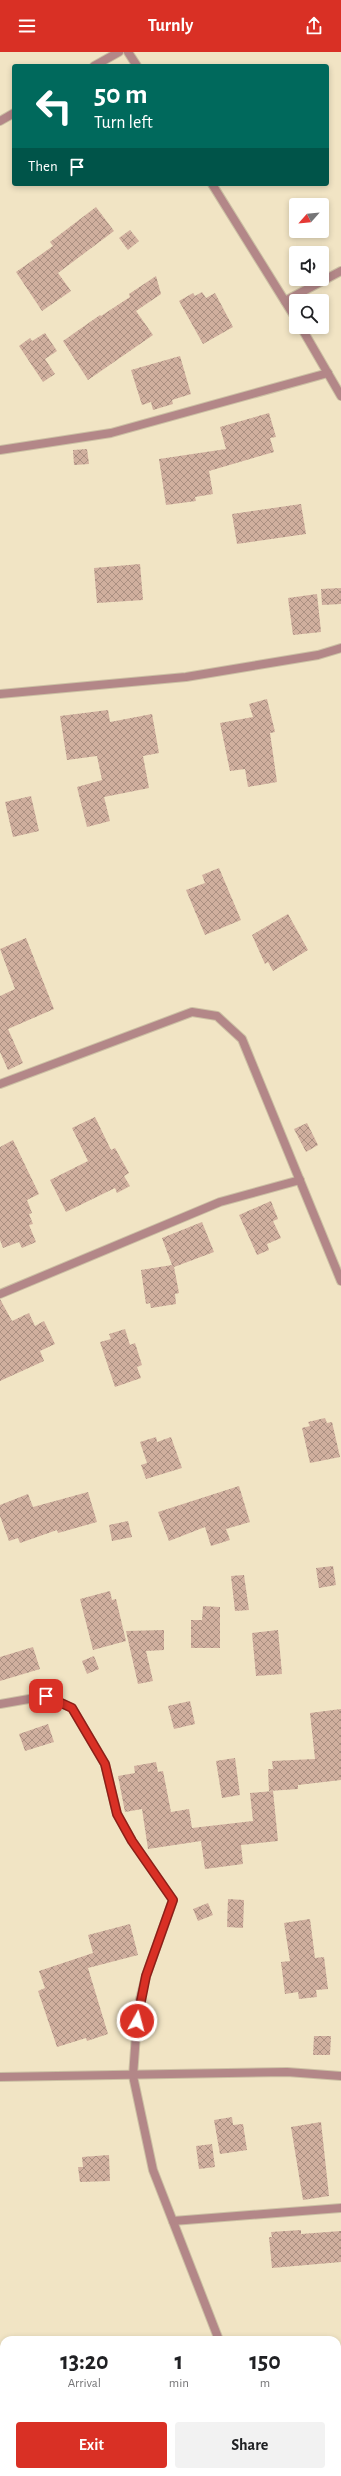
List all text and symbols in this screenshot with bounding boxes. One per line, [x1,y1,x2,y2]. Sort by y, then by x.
icon: menu [16,15,38,37]
icon: share [303,15,325,37]
text: Turnly [148,17,193,35]
icon: left [28,80,80,132]
text: 50 m [94,81,148,109]
text: Turn left [94,114,153,132]
icon: arrive [66,156,88,178]
text: Then [28,159,58,174]
north arrow [289,198,329,238]
map controls [289,198,329,334]
button: sound [289,246,329,286]
button: search [289,294,329,334]
pin [29,1679,63,1713]
icon: arrive [35,1685,57,1707]
position arrow [116,2000,158,2042]
text: 13:20 [60,2350,109,2374]
text: 1 [175,2350,183,2374]
text: 150 [249,2350,281,2374]
text: Arrival [68,2377,101,2390]
text: min [169,2377,189,2390]
text: m [260,2377,270,2390]
button: Exit [16,2422,167,2468]
button: Share [175,2422,325,2468]

